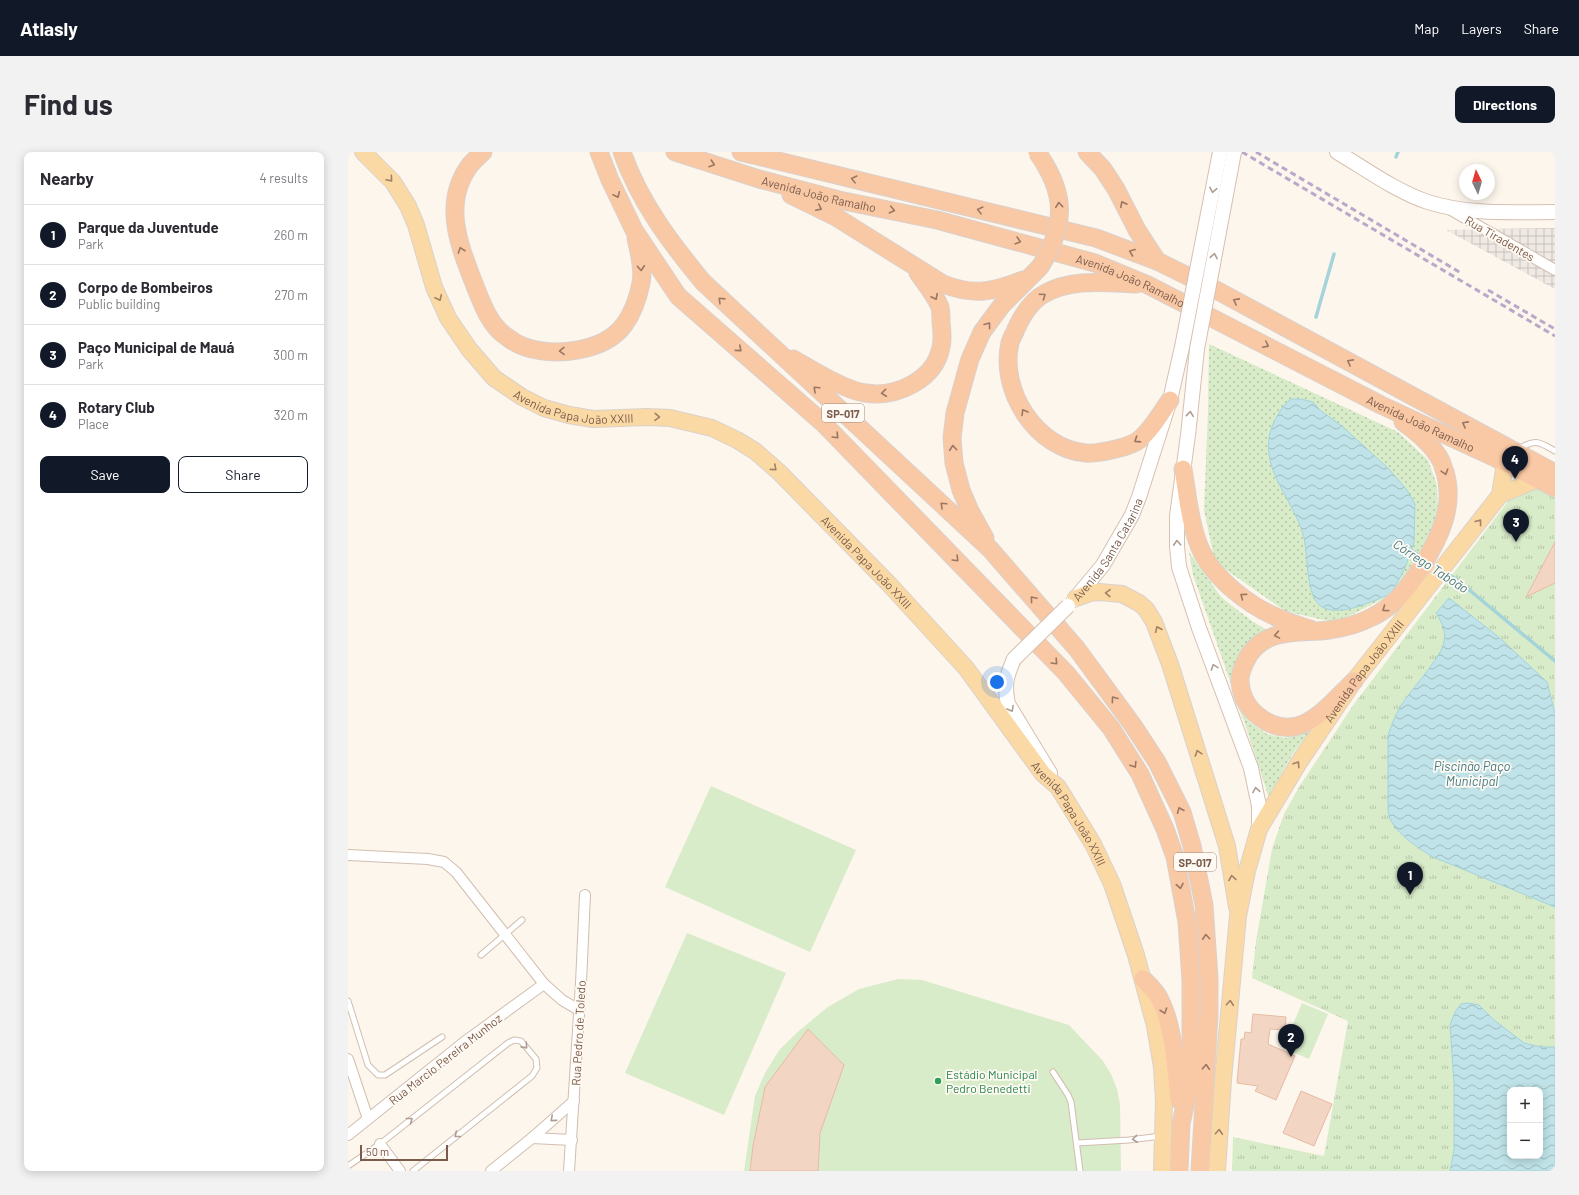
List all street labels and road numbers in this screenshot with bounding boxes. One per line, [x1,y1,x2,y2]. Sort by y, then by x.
street label: Avenida João Ramalho [760,173,877,214]
street label: Rua Tiradentes [1463,212,1538,264]
street label: Avenida João Ramalho [1074,251,1187,310]
street label: Avenida Papa João XXIII [511,386,634,426]
street label: Avenida João Ramalho [1365,392,1477,454]
road number: SP-017 [822,404,864,422]
street label: Avenida Santa Catarina [1069,496,1145,604]
street label: Avenida Papa João XXIII [819,513,915,611]
street label: Avenida Papa João XXIII [1321,617,1406,725]
street label: Avenida Papa João XXIII [1029,758,1109,868]
road number: SP-017 [1174,853,1216,871]
street label: Rua Pedro de Toledo [568,980,588,1086]
street label: Rua Marcio Pereira Munhoz [386,1011,504,1107]

